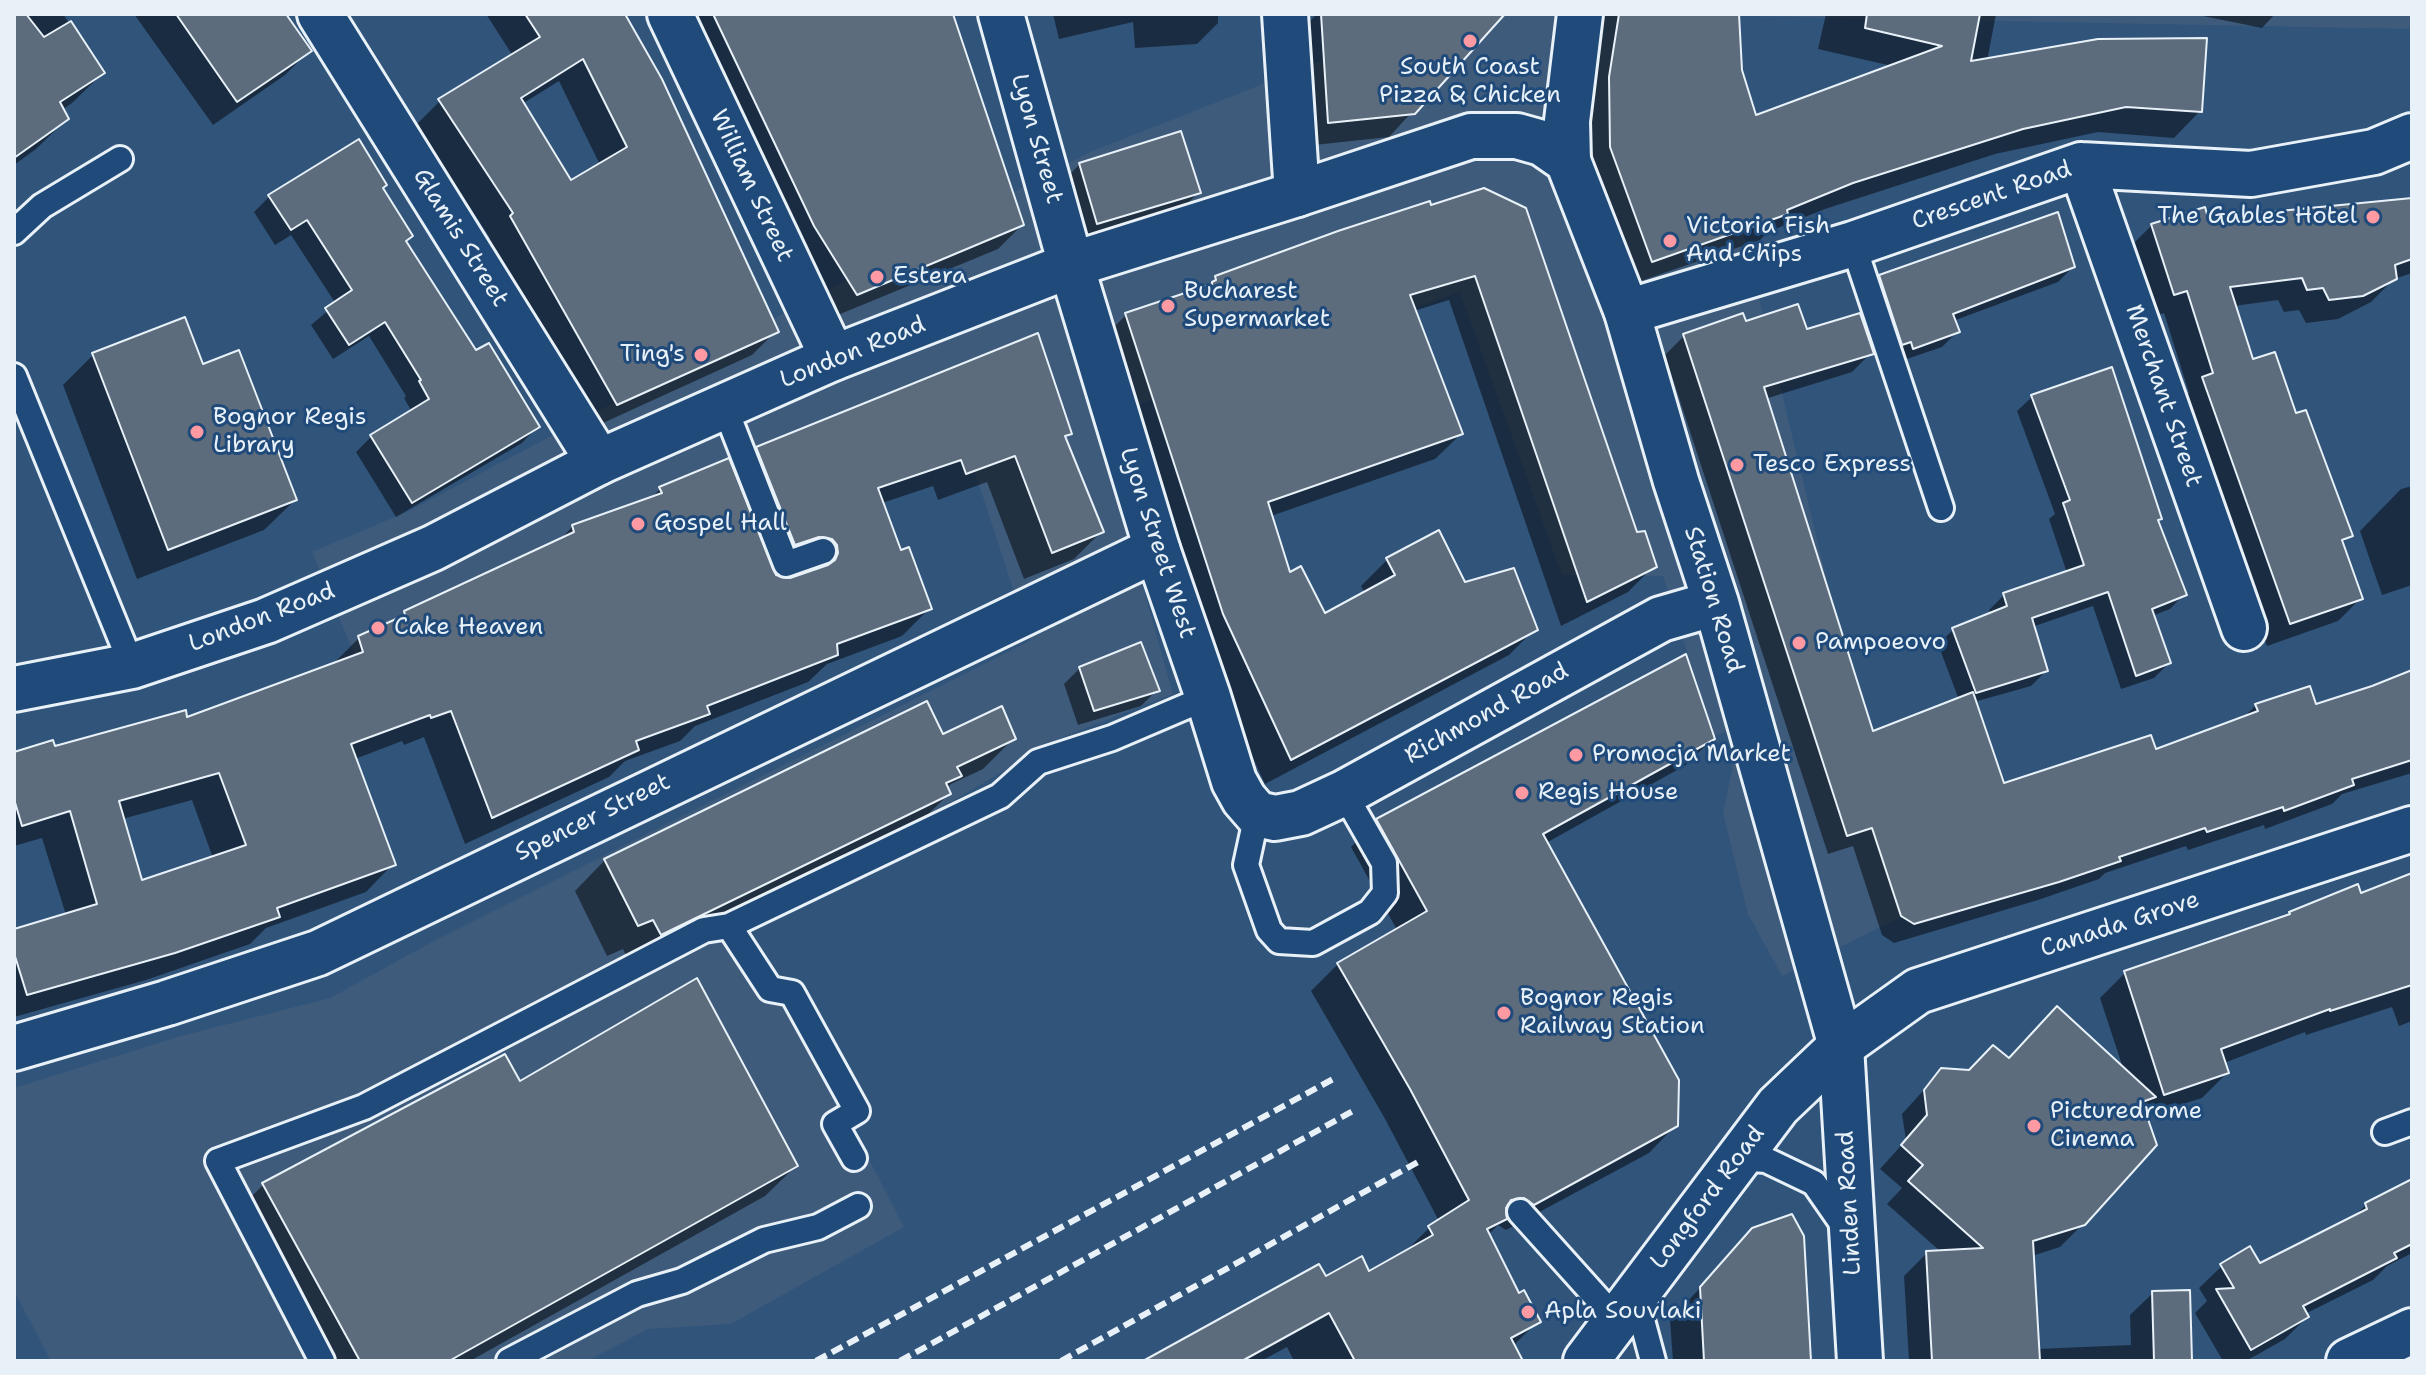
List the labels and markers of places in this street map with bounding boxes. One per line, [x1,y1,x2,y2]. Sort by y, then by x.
marker: South Coast Pizza & Chicken [1461,32,1479,50]
place label: South Coast Pizza & Chicken [1379,54,1561,110]
place label: The Gables Hotel [2157,203,2357,231]
marker: The Gables Hotel [2364,208,2382,226]
place label: Victoria Fish And Chips [1686,213,1830,269]
marker: Victoria Fish And Chips [1661,232,1679,250]
place label: Estera [893,263,967,291]
marker: Estera [868,268,886,286]
place label: Bucharest Supermarket [1184,278,1330,334]
marker: Bucharest Supermarket [1159,297,1177,315]
place label: Ting's [620,341,685,369]
marker: Ting's [692,346,710,364]
place label: Bognor Regis Library [213,404,367,460]
marker: Bognor Regis Library [188,423,206,441]
place label: Tesco Express [1753,451,1911,479]
marker: Tesco Express [1728,456,1746,474]
place label: Gospel Hall [654,510,787,538]
marker: Gospel Hall [629,515,647,533]
place label: Cake Heaven [394,614,543,642]
marker: Cake Heaven [369,619,387,637]
place label: Pampoeovo [1815,629,1946,657]
marker: Pampoeovo [1790,634,1808,652]
place label: Promocja Market [1592,741,1791,769]
marker: Promocja Market [1567,746,1585,764]
place label: Regis House [1538,779,1679,807]
marker: Regis House [1513,784,1531,802]
place label: Bognor Regis Railway Station [1520,985,1705,1041]
marker: Bognor Regis Railway Station [1495,1004,1513,1022]
place label: Picturedrome Cinema [2050,1098,2202,1154]
marker: Picturedrome Cinema [2025,1117,2043,1135]
place label: Apla Souvlaki [1544,1298,1702,1326]
marker: Apla Souvlaki [1519,1303,1537,1321]

